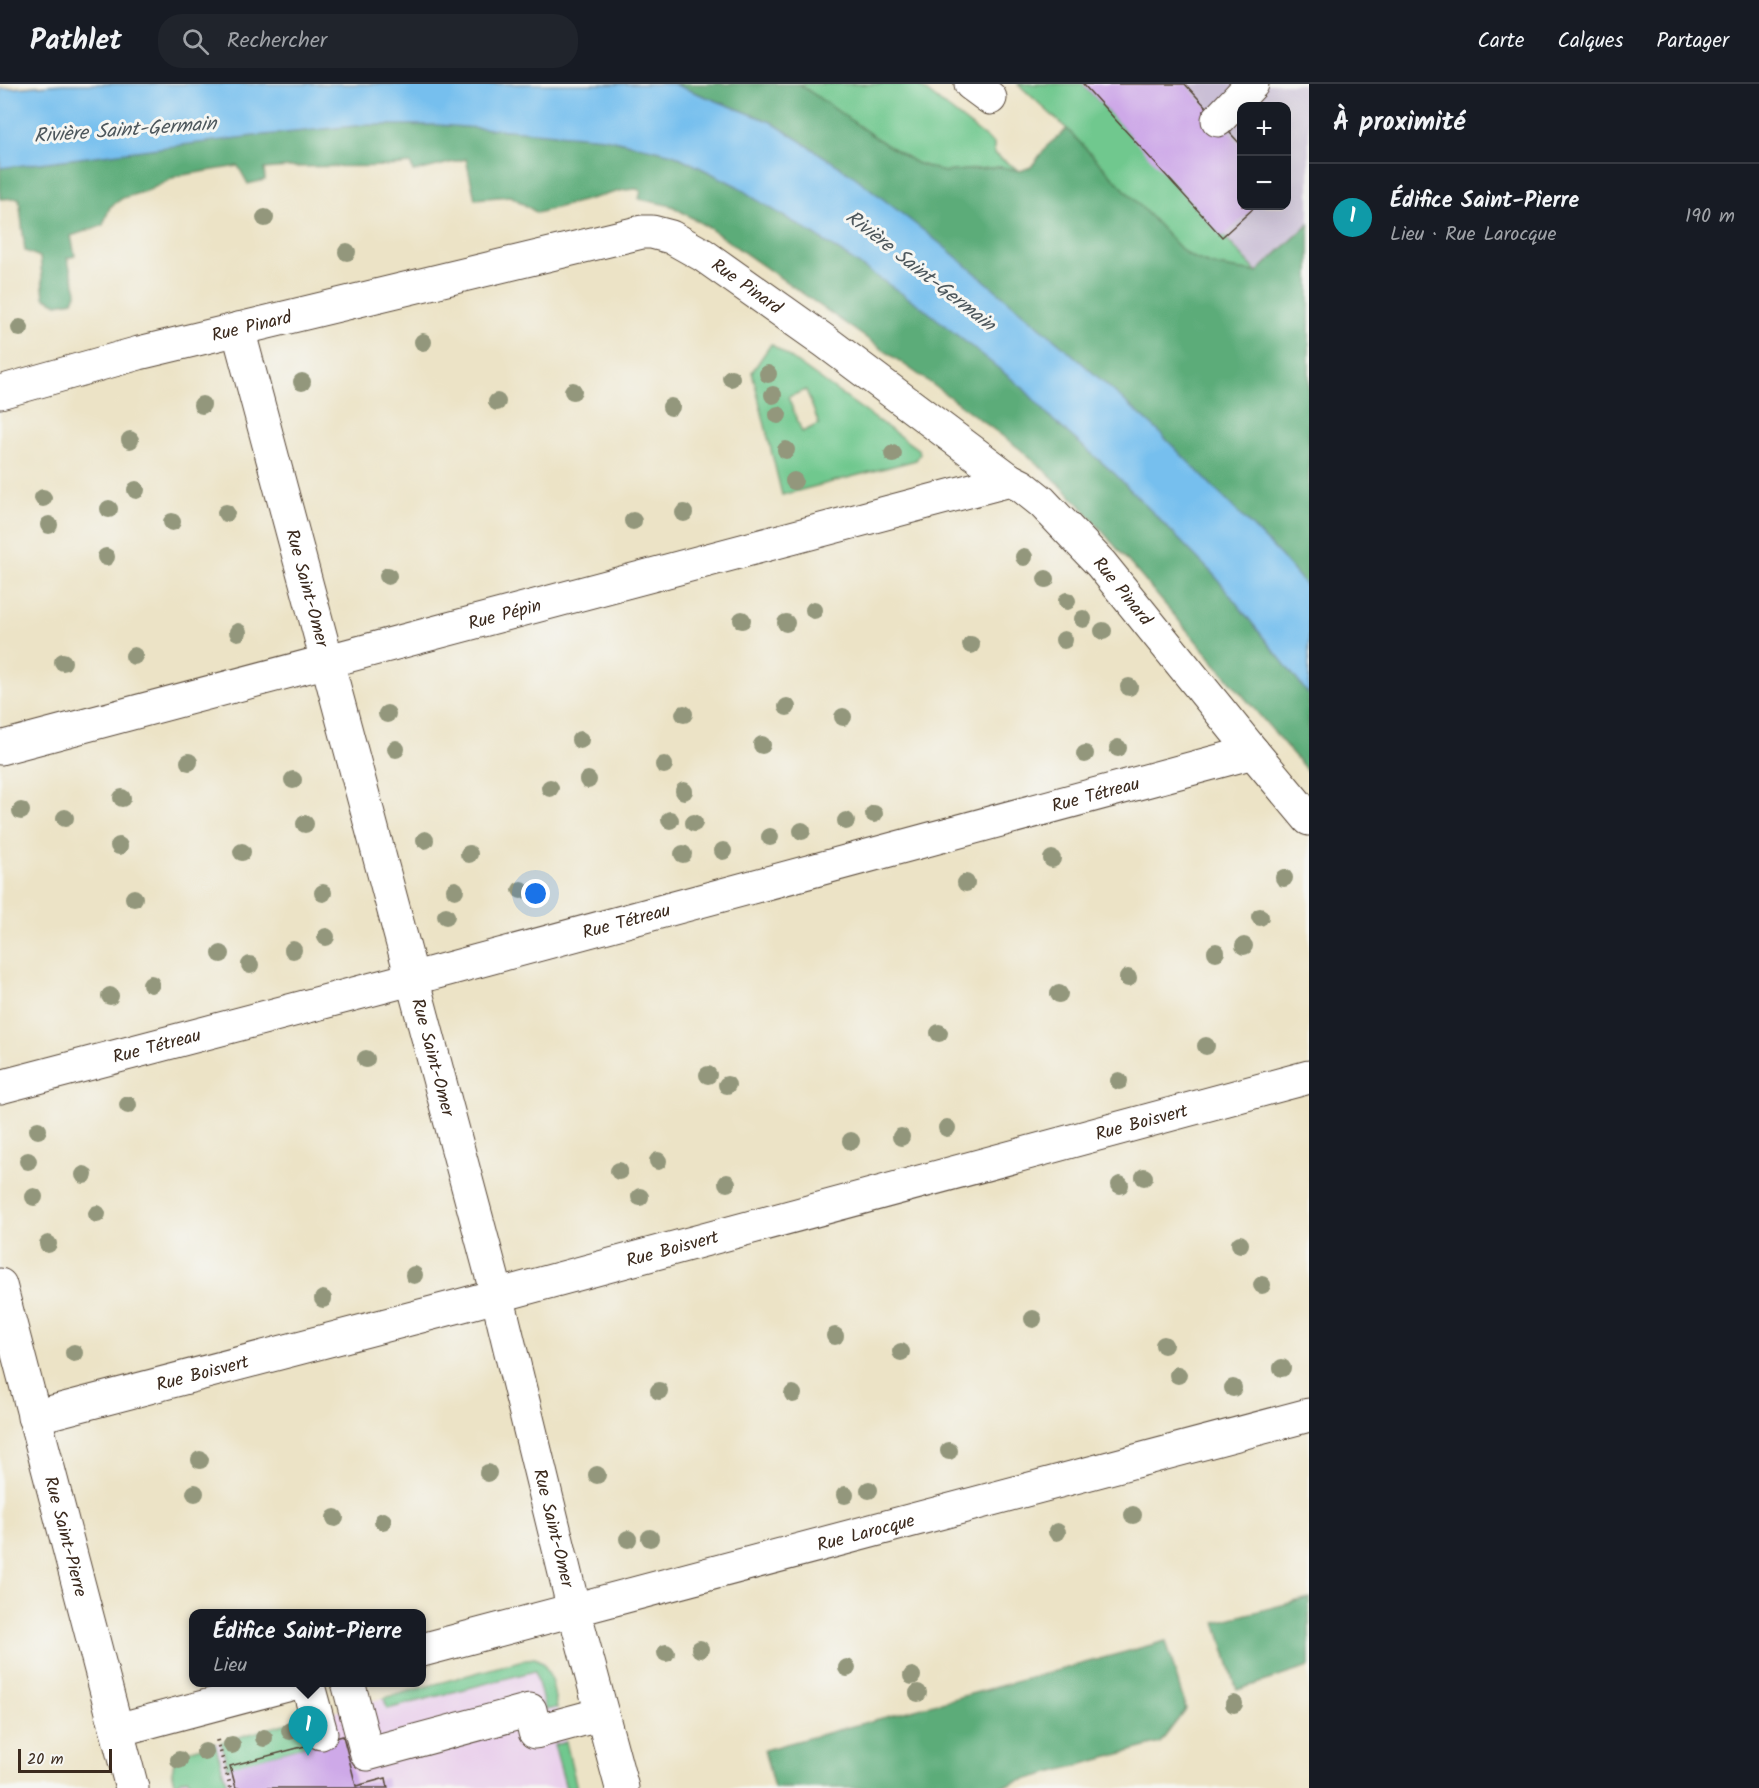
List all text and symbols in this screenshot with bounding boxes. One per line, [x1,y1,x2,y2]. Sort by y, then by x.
search box [158,14,578,68]
text: Pathlet [30,19,122,64]
text: Rechercher [227,24,327,59]
icon: search [179,25,212,58]
text: Carte [1477,25,1524,58]
text: Calques [1557,25,1623,58]
text: Partager [1656,25,1729,58]
map controls [1237,102,1291,210]
button: + [1237,102,1291,156]
text: À proximité [1333,102,1465,144]
water label: Rivière Saint-Germain [33,109,219,153]
button: − [1237,156,1291,210]
text: Édifice Saint-Pierre [1390,184,1579,219]
text: 1 [1349,201,1356,233]
text: 190 m [1685,201,1735,233]
water label: Rivière Saint-Germain [838,203,1003,341]
text: Lieu · Rue Larocque [1390,219,1556,251]
street label: Rue Pinard [704,252,789,323]
street label: Rue Pinard [209,304,296,351]
street label: Rue Saint-Omer [276,526,336,651]
street label: Rue Pinard [1085,551,1159,634]
street label: Rue Pépin [465,592,545,639]
street label: Rue Tétreau [1049,770,1144,822]
your location [521,879,550,908]
street label: Rue Tétreau [579,897,674,948]
street label: Rue Saint-Omer [402,995,462,1121]
street label: Rue Tétreau [110,1022,205,1073]
street label: Rue Boisvert [1092,1097,1192,1150]
street label: Rue Boisvert [623,1223,723,1276]
street label: Rue Boisvert [153,1348,253,1400]
street label: Rue Saint-Omer [524,1466,581,1592]
street label: Rue Saint-Pierre [35,1473,94,1600]
street label: Rue Larocque [814,1507,918,1561]
popup [189,1609,426,1687]
text: Édifice Saint-Pierre [213,1615,402,1650]
text: Lieu [213,1650,247,1682]
pin: 1 [288,1706,328,1756]
scale bar [18,1746,112,1774]
text: 20 m [27,1747,63,1772]

